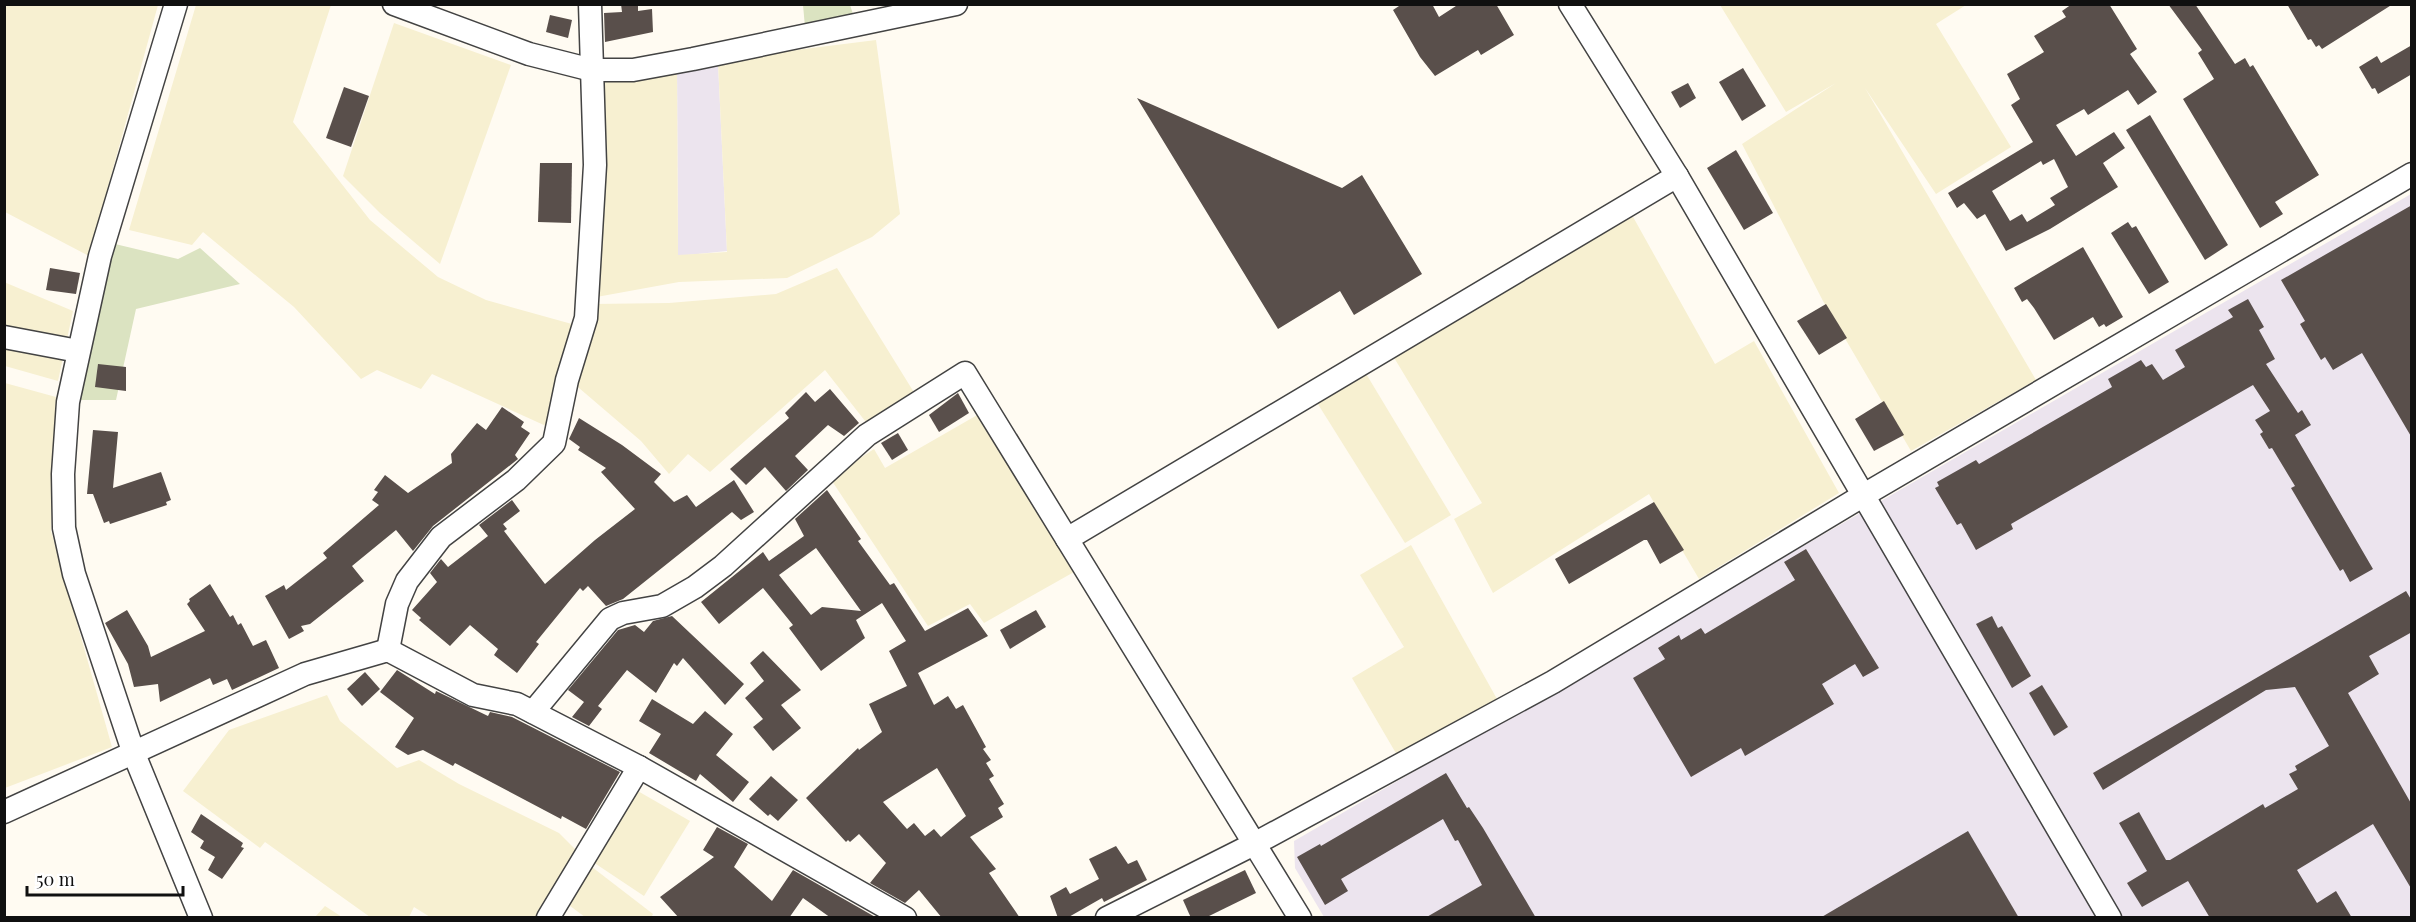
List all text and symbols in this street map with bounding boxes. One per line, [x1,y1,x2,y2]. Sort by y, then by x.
scale bar [27,859,183,897]
text: 50 m [36,867,75,891]

